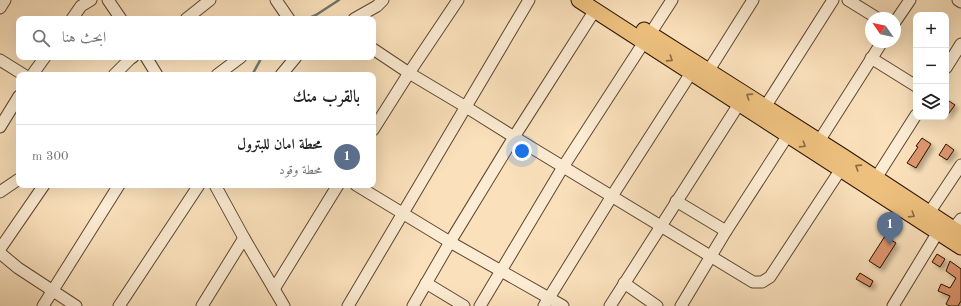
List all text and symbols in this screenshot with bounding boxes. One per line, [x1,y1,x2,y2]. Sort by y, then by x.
north arrow [865,12,901,48]
map controls [913,12,949,120]
button: + [913,12,949,48]
search box [16,16,376,60]
icon: search [30,27,52,49]
text: ابحث هنا [62,31,106,46]
button: − [913,48,949,84]
one-way arrow [666,54,673,62]
button: layers [913,84,949,120]
text: بالقرب منك [292,89,360,106]
one-way arrow [746,93,753,101]
text: محطة امان للبترول [237,138,322,153]
one-way arrow [799,140,806,147]
your location [512,141,532,161]
text: 300 m [32,150,69,163]
text: 1 [343,150,351,163]
text: محطة وقود [279,164,322,177]
one-way arrow [855,164,862,171]
one-way arrow [908,210,915,218]
pin: 1 [877,212,903,245]

